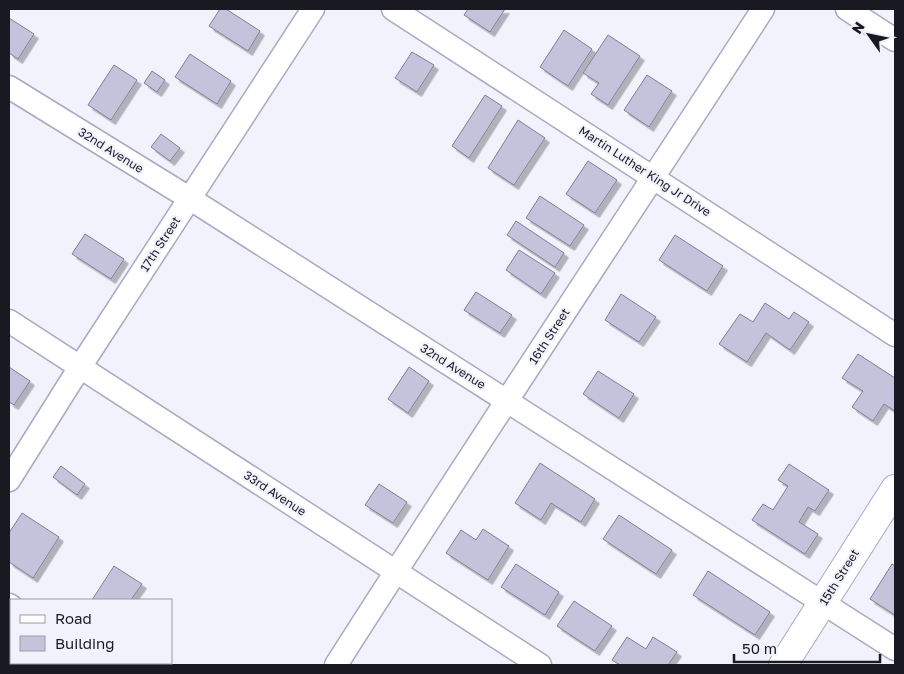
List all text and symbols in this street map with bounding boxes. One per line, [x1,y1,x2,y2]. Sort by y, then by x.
north arrow [844,10,894,60]
text: N [848,19,868,37]
street label: Martin Luther King Jr Drive [576,123,714,219]
street label: 32nd Avenue [76,124,146,176]
street label: 17th Street [137,213,184,274]
street label: 16th Street [525,305,573,367]
street label: 32nd Avenue [418,340,488,392]
street label: 33rd Avenue [241,467,309,519]
street label: 15th Street [816,546,862,608]
legend [10,599,172,664]
text: Road [55,609,92,627]
scale bar [734,632,880,664]
text: Building [55,634,115,652]
text: 50 m [742,639,777,657]

